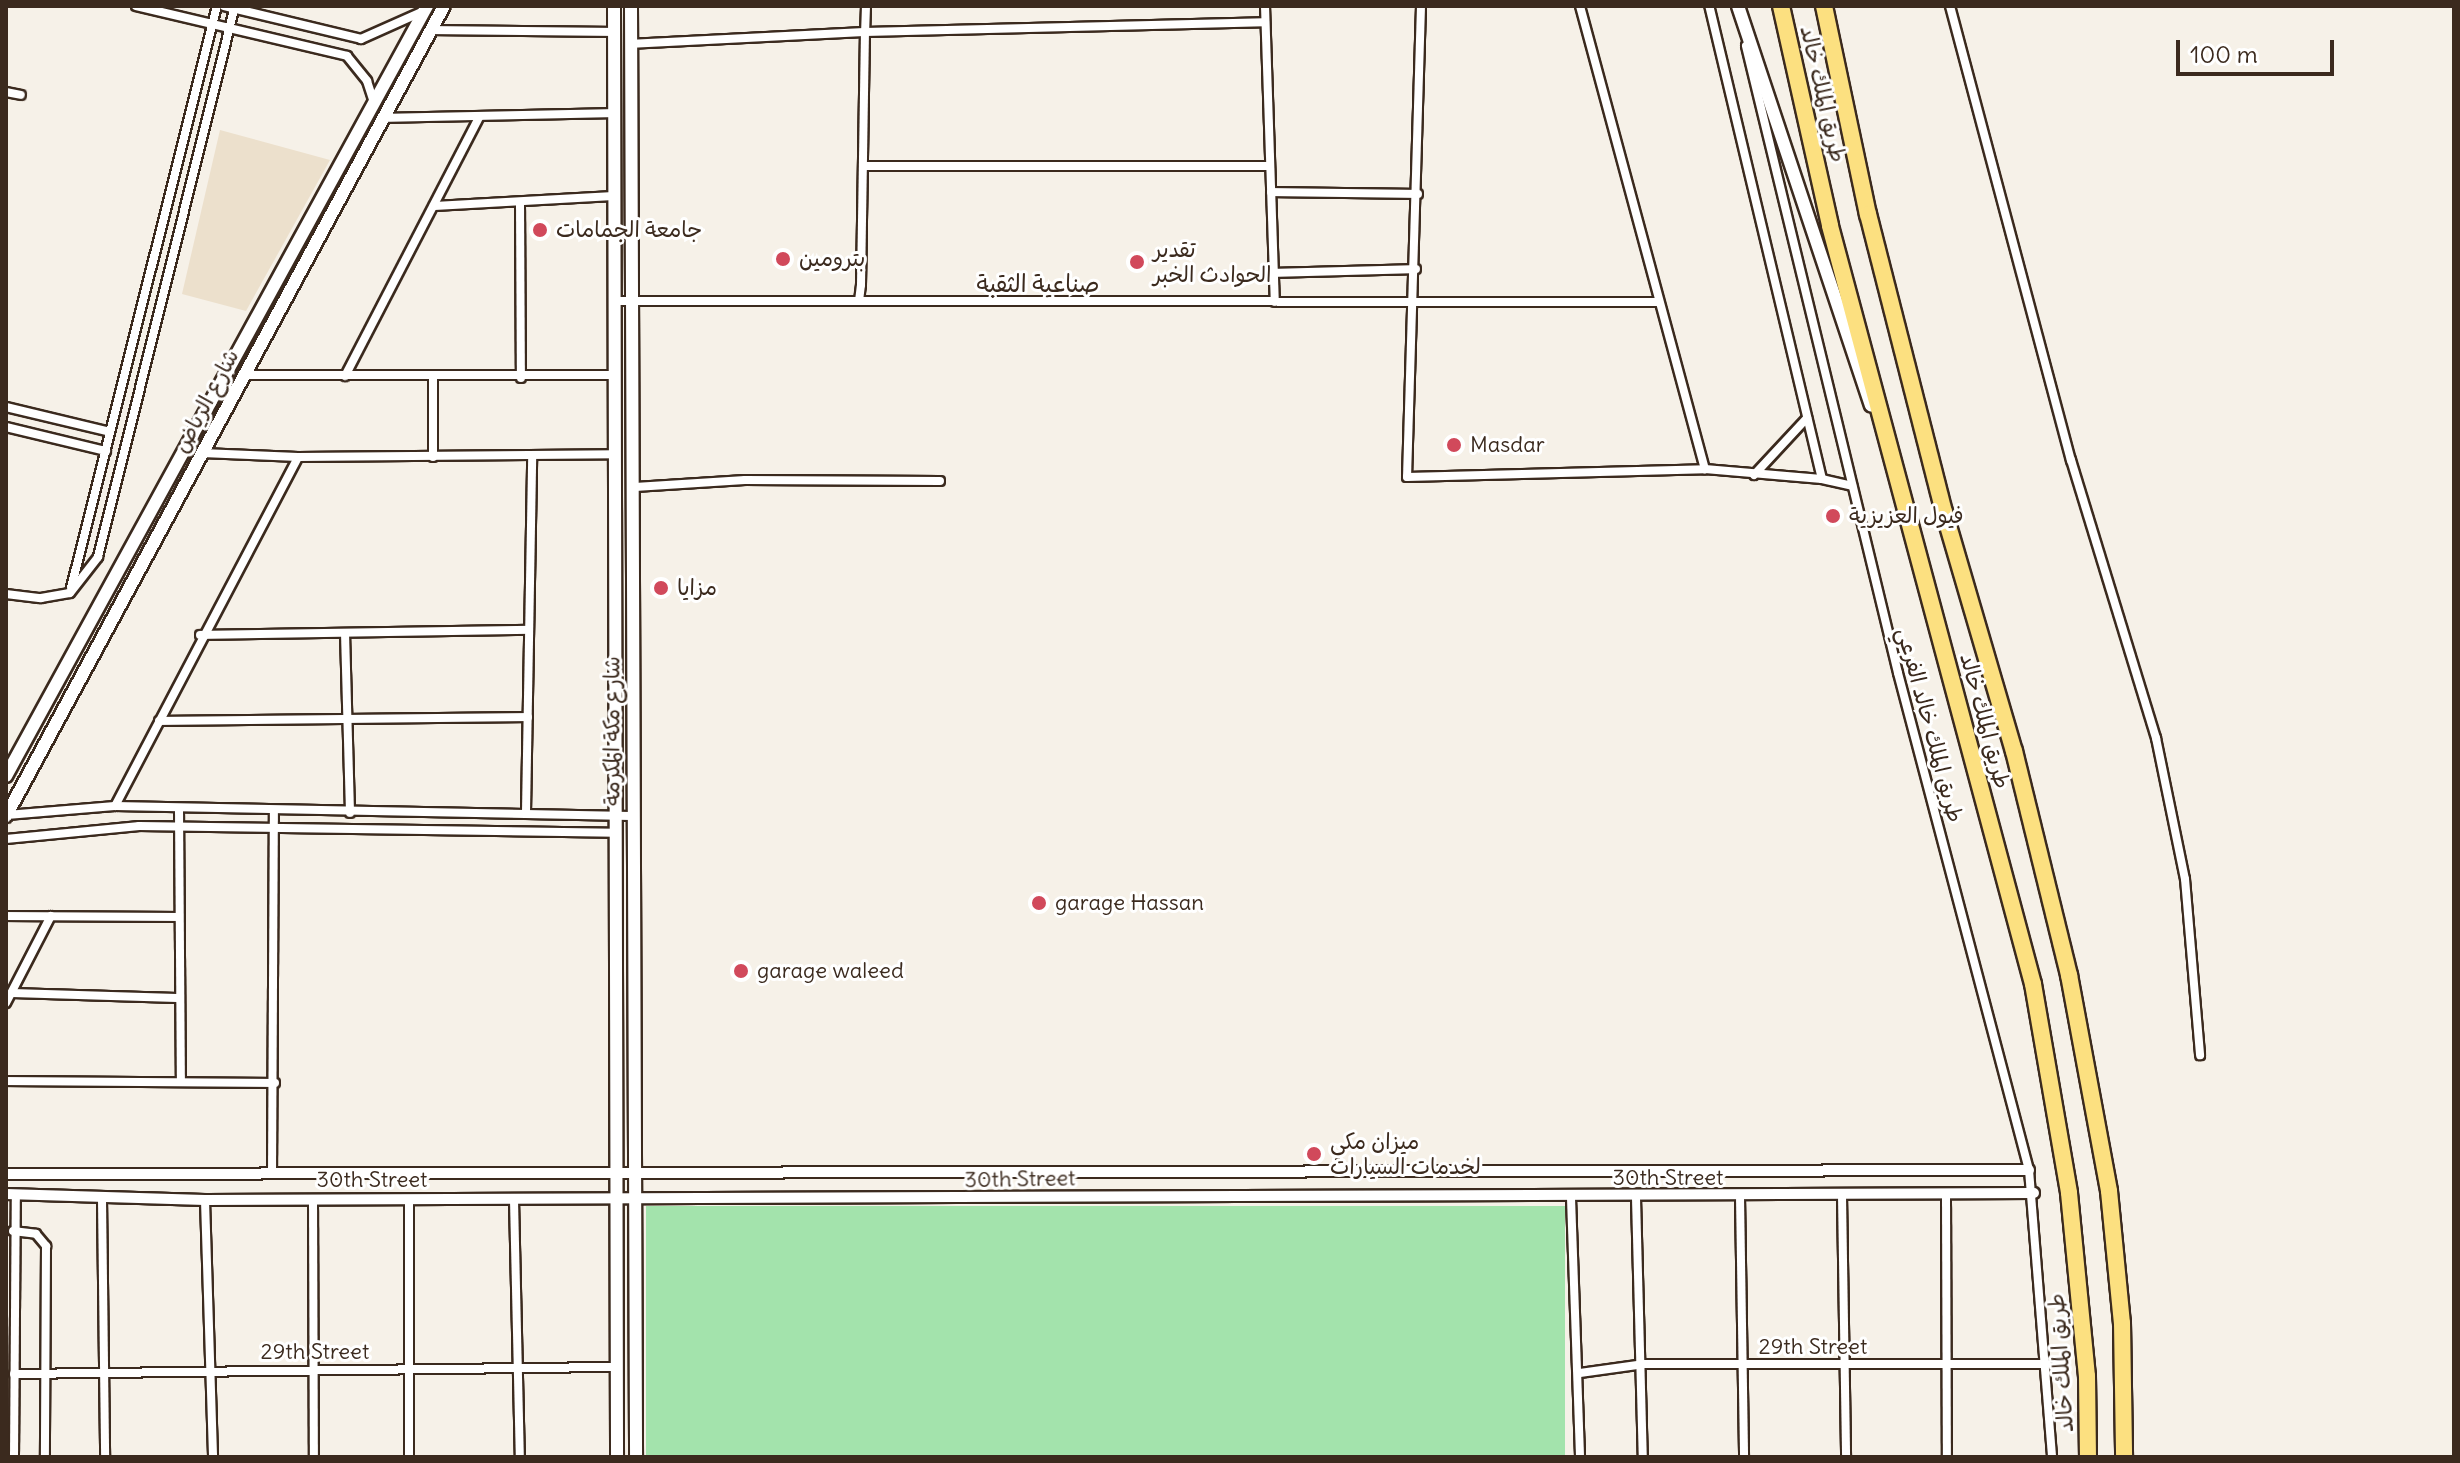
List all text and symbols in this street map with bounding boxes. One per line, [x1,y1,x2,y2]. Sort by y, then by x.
street label: طريق الملك خالد [1794,23,1852,165]
scale bar [2180,24,2338,74]
text: 100 m [2190,39,2258,69]
place label: جامعة الجمامات [556,217,702,243]
marker: جامعة الجمامات [531,221,549,239]
place label: تقدير الحوادث الخبر [1153,236,1271,288]
place label: بترومين [799,246,865,272]
marker: بترومين [774,250,792,268]
marker: تقدير الحوادث الخبر [1128,253,1146,271]
district label: صناعية الثقبة [976,270,1100,298]
street label: شارع الرياض [168,345,244,457]
place label: Masdar [1470,432,1545,458]
marker: Masdar [1445,436,1463,454]
place label: فيول العزيزية [1849,503,1964,529]
marker: فيول العزيزية [1824,507,1842,525]
place label: مزايا [677,575,717,601]
marker: مزايا [652,579,670,597]
street label: طريق الملك خالد الفرعي [1891,625,1969,825]
street label: طريق الملك خالد [1954,650,2016,792]
street label: شارع مكة المكرمة [599,656,625,806]
place label: garage Hassan [1055,890,1204,916]
marker: garage Hassan [1030,894,1048,912]
place label: garage waleed [757,958,904,984]
marker: garage waleed [732,962,750,980]
place label: ميزان مكي لخدمات السيارات [1330,1128,1481,1180]
marker: ميزان مكي لخدمات السيارات [1305,1145,1323,1163]
street label: 30th Street [964,1165,1076,1193]
street label: 30th Street [1612,1165,1724,1191]
street label: 30th Street [316,1167,428,1193]
street label: طريق الملك خالد [2043,1293,2079,1433]
street label: 29th Street [1759,1334,1867,1360]
street label: 29th Street [261,1339,369,1365]

